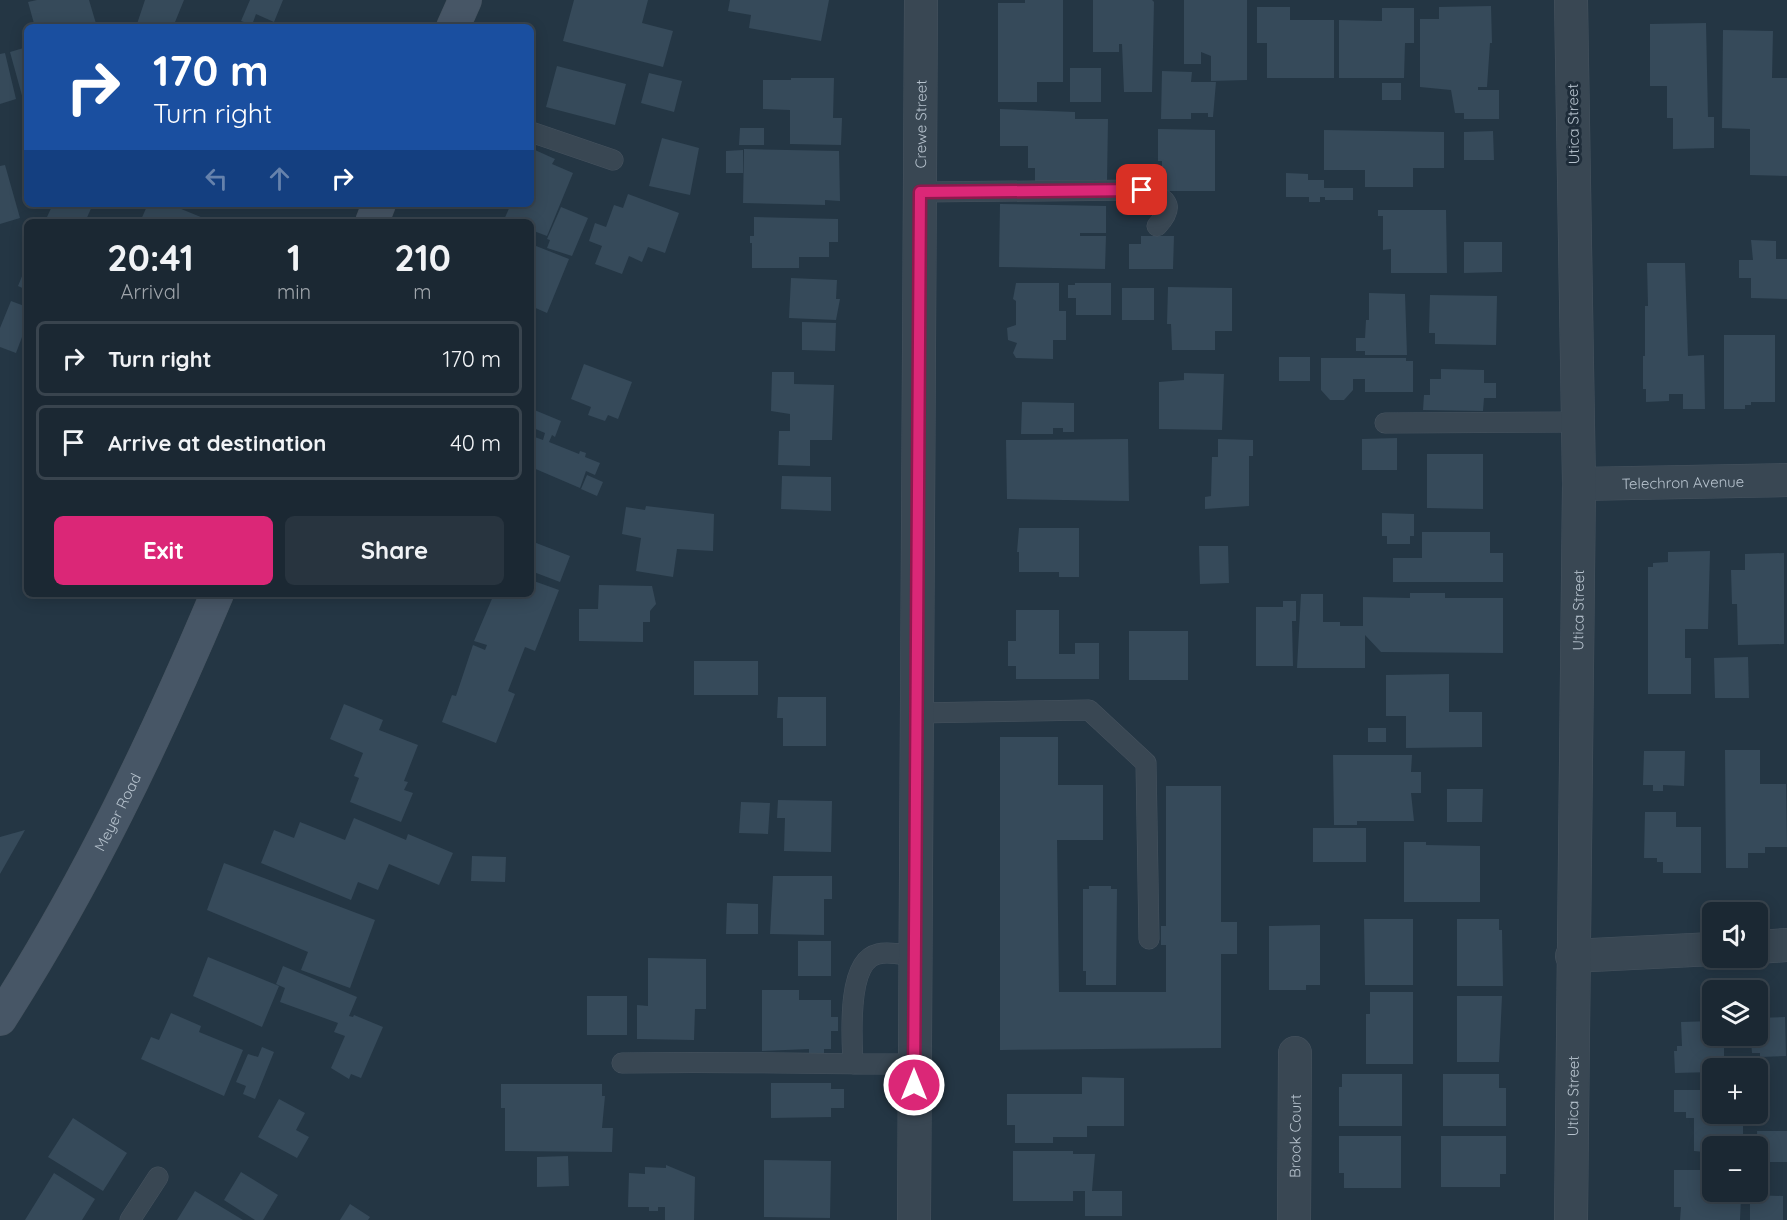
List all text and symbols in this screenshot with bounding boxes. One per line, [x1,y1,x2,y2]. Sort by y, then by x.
text: 170 m [153,44,269,97]
icon: right [54,48,132,126]
street label: Crewe Street [911,80,930,168]
street label: Utica Street [1563,83,1583,165]
text: Turn right [153,96,272,130]
icon: left [200,162,233,195]
icon: ahead [263,162,296,195]
icon: right [326,162,359,195]
pin [1116,164,1167,215]
icon: arrive [1125,173,1158,206]
text: 20:41 [107,235,194,280]
text: 1 [287,235,301,280]
text: 210 [394,235,451,280]
text: Arrival [121,279,180,304]
text: min [277,279,311,304]
text: m [413,279,432,304]
icon: right [57,342,90,375]
text: Turn right [108,345,212,373]
text: 170 m [442,345,501,373]
icon: arrive [57,426,90,459]
text: Arrive at destination [108,429,326,457]
text: 40 m [450,429,501,457]
street label: Telechron Avenue [1622,471,1744,493]
button: Exit [54,516,273,585]
button: Share [285,516,504,585]
street label: Utica Street [1568,569,1588,651]
street label: Meyer Road [89,770,145,854]
map controls [1702,902,1768,1202]
button: sound [1702,902,1768,968]
button: layers [1702,980,1768,1046]
position arrow [882,1053,946,1117]
street label: Utica Street [1562,1055,1582,1137]
button: + [1702,1058,1768,1124]
street label: Brook Court [1285,1094,1304,1178]
button: − [1702,1136,1768,1202]

